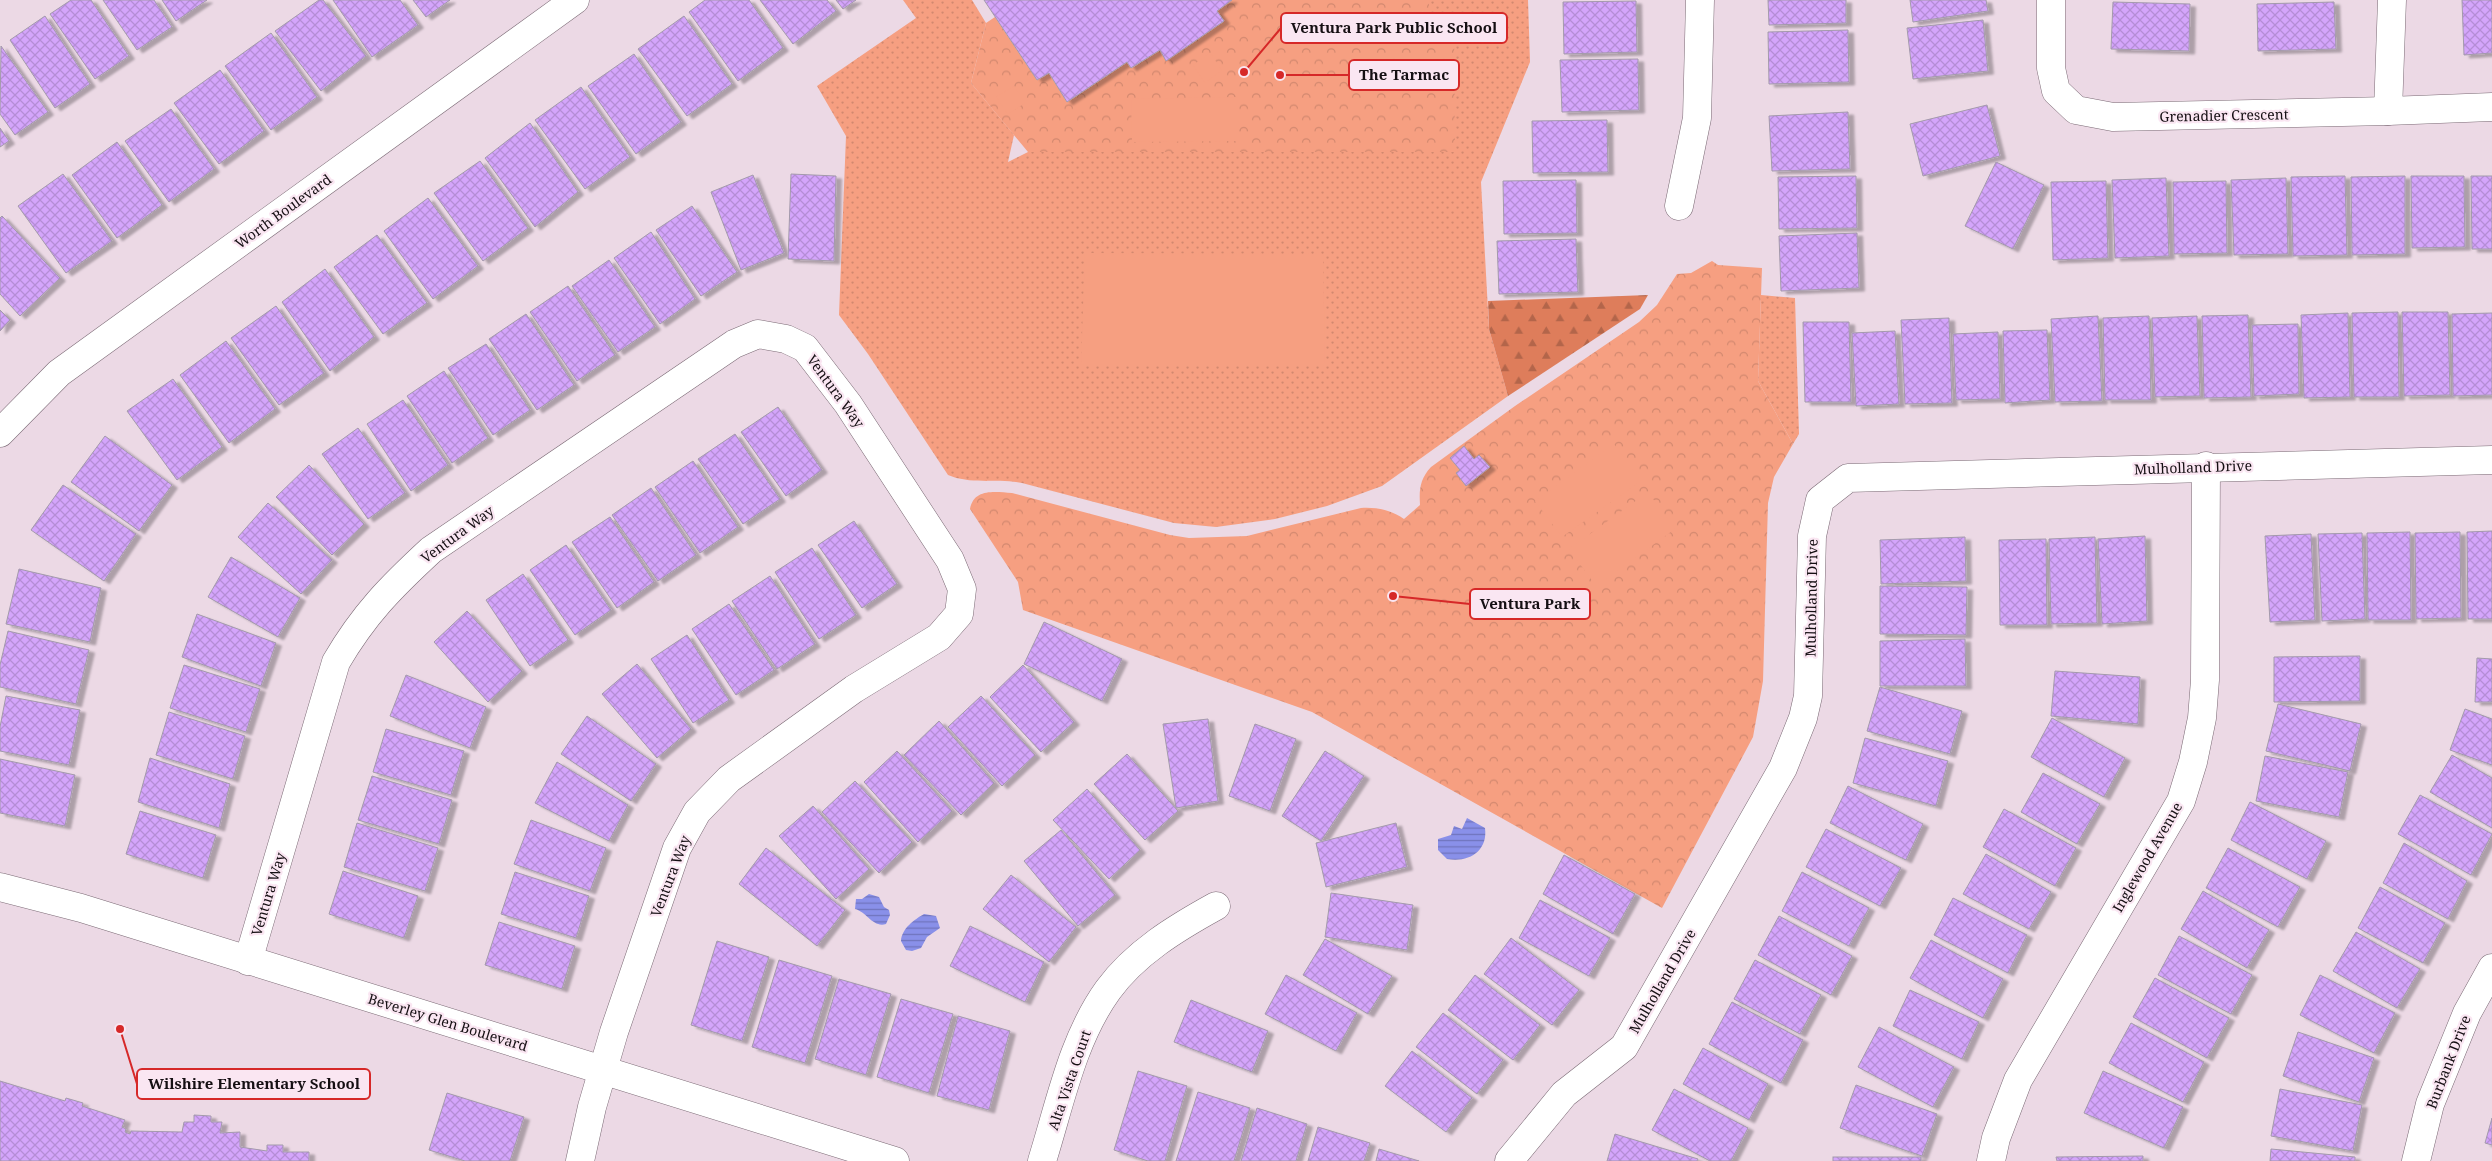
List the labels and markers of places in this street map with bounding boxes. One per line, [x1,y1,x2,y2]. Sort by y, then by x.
callout: Ventura Park Public School [1281,13,1507,43]
callout: The Tarmac [1349,60,1459,90]
callout: Ventura Park [1470,589,1590,619]
callout: Wilshire Elementary School [137,1069,370,1099]

